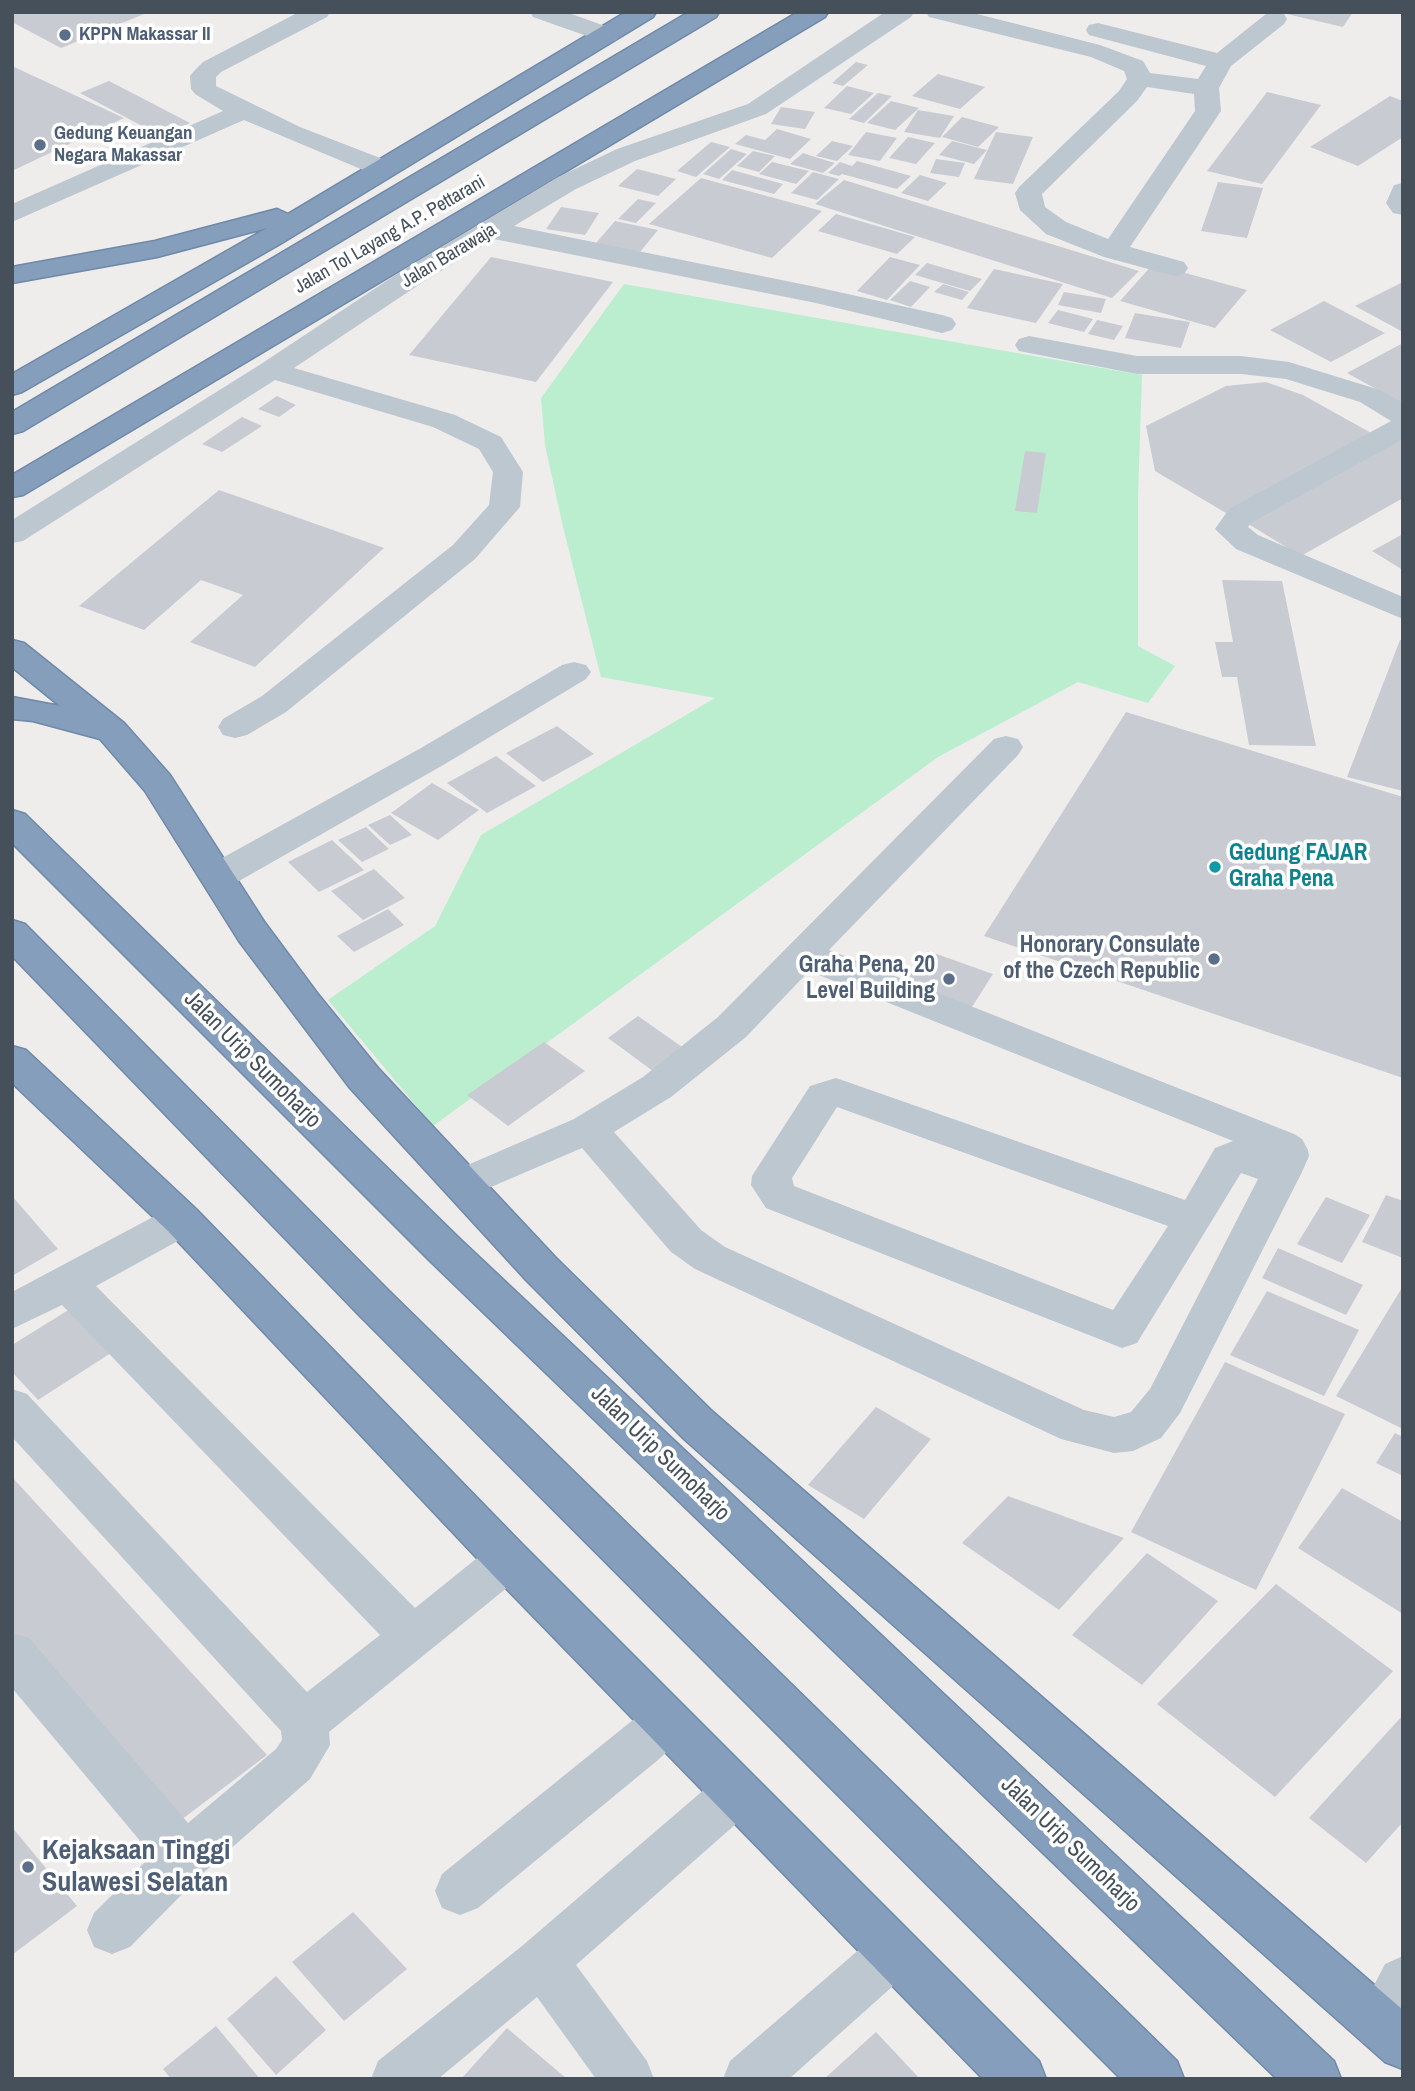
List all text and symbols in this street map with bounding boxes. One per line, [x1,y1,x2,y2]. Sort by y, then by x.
place label: KPPN Makassar II [79,24,211,46]
marker: KPPN Makassar II [57,27,73,43]
place label: Gedung Keuangan Negara Makassar [54,123,193,167]
marker: Gedung Keuangan Negara Makassar [32,137,48,153]
street label: Jalan Tol Layang A.P. Pettarani [291,171,489,299]
street label: Jalan Barawaja [397,219,501,293]
place label: Gedung FAJAR Graha Pena [1229,840,1367,894]
marker: Gedung FAJAR Graha Pena [1207,859,1223,875]
place label: Honorary Consulate of the Czech Republic [1003,932,1200,986]
marker: Honorary Consulate of the Czech Republic [1206,951,1222,967]
place label: Graha Pena, 20 Level Building [799,952,935,1006]
marker: Graha Pena, 20 Level Building [941,971,957,987]
street label: Jalan Urip Sumoharjo [178,986,326,1134]
street label: Jalan Urip Sumoharjo [585,1381,735,1527]
street label: Jalan Urip Sumoharjo [995,1772,1145,1918]
place label: Kejaksaan Tinggi Sulawesi Selatan [42,1834,230,1900]
marker: Kejaksaan Tinggi Sulawesi Selatan [20,1859,36,1875]

